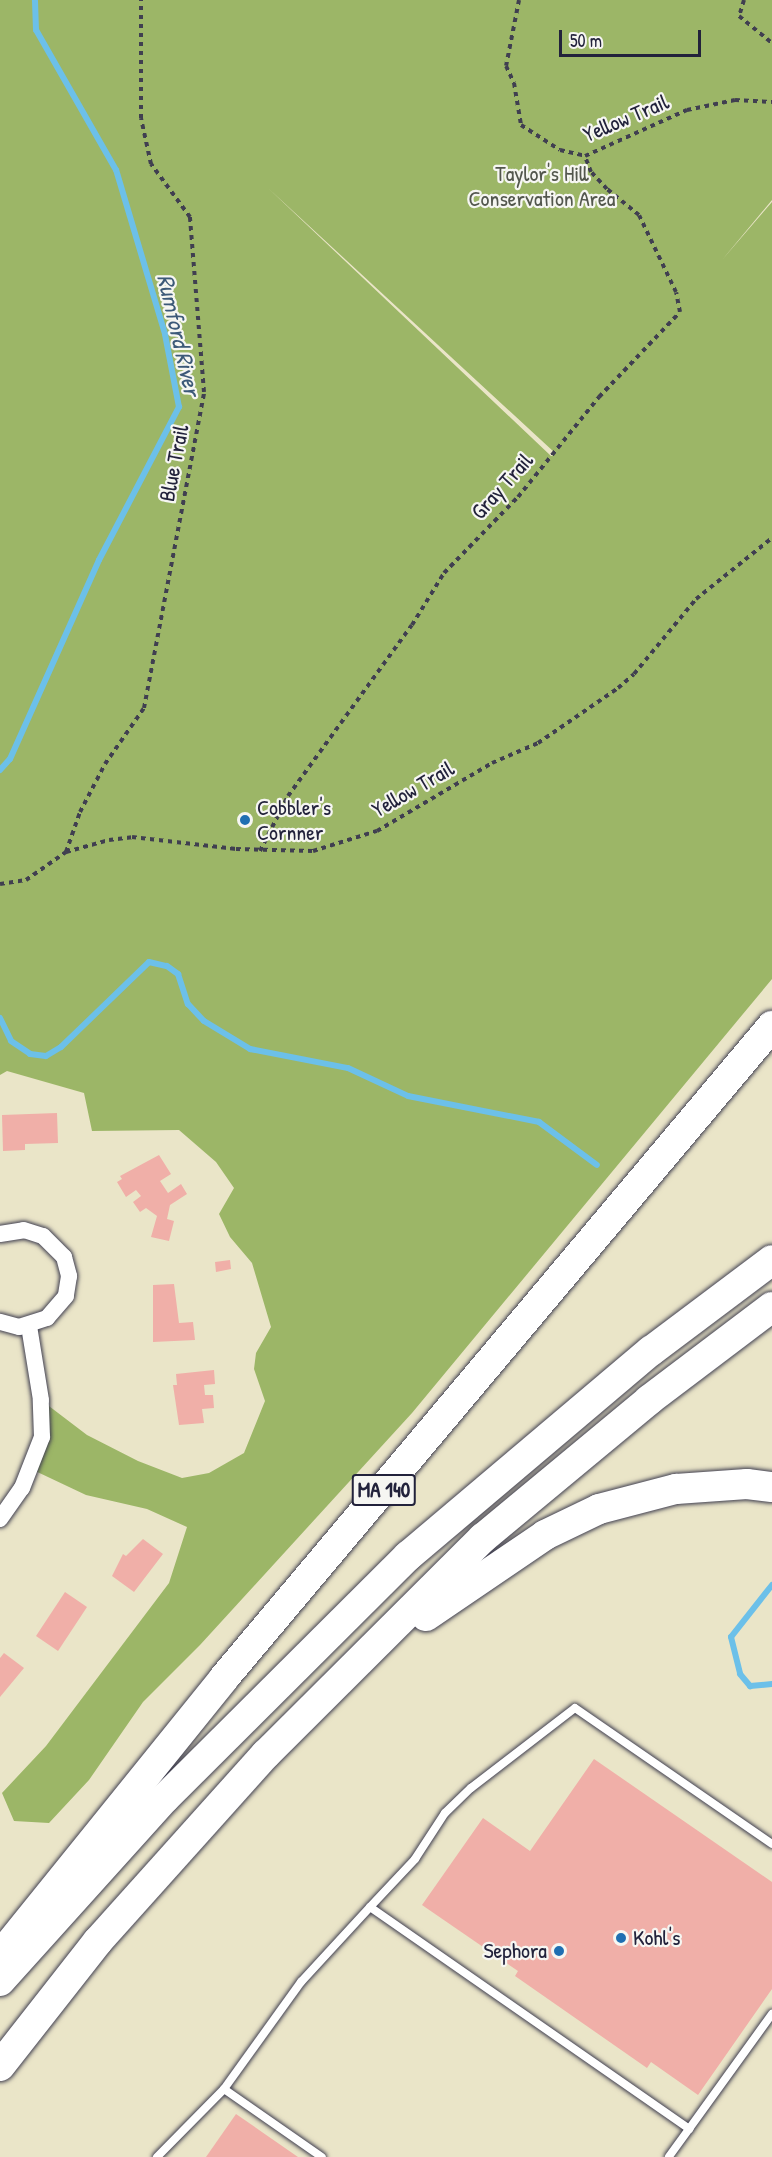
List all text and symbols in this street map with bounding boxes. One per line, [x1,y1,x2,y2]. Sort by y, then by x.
scale bar [562,18,704,56]
text: 50 m [570,28,602,53]
street label: Yellow Trail [579,88,673,148]
park label: Taylor's Hill Conservation Area [469,160,615,212]
water label: Rumford River [151,271,207,399]
street label: Blue Trail [154,422,194,504]
street label: Gray Trail [465,447,539,525]
street label: Yellow Trail [367,755,459,823]
place label: Cobbler's Cornner [257,794,331,846]
marker: Cobbler's Cornner [238,813,252,827]
road number: MA 140 [351,1472,417,1508]
place label: Kohl's [633,1925,681,1951]
marker: Kohl's [614,1931,628,1945]
place label: Sephora [484,1938,547,1964]
marker: Sephora [552,1944,566,1958]

